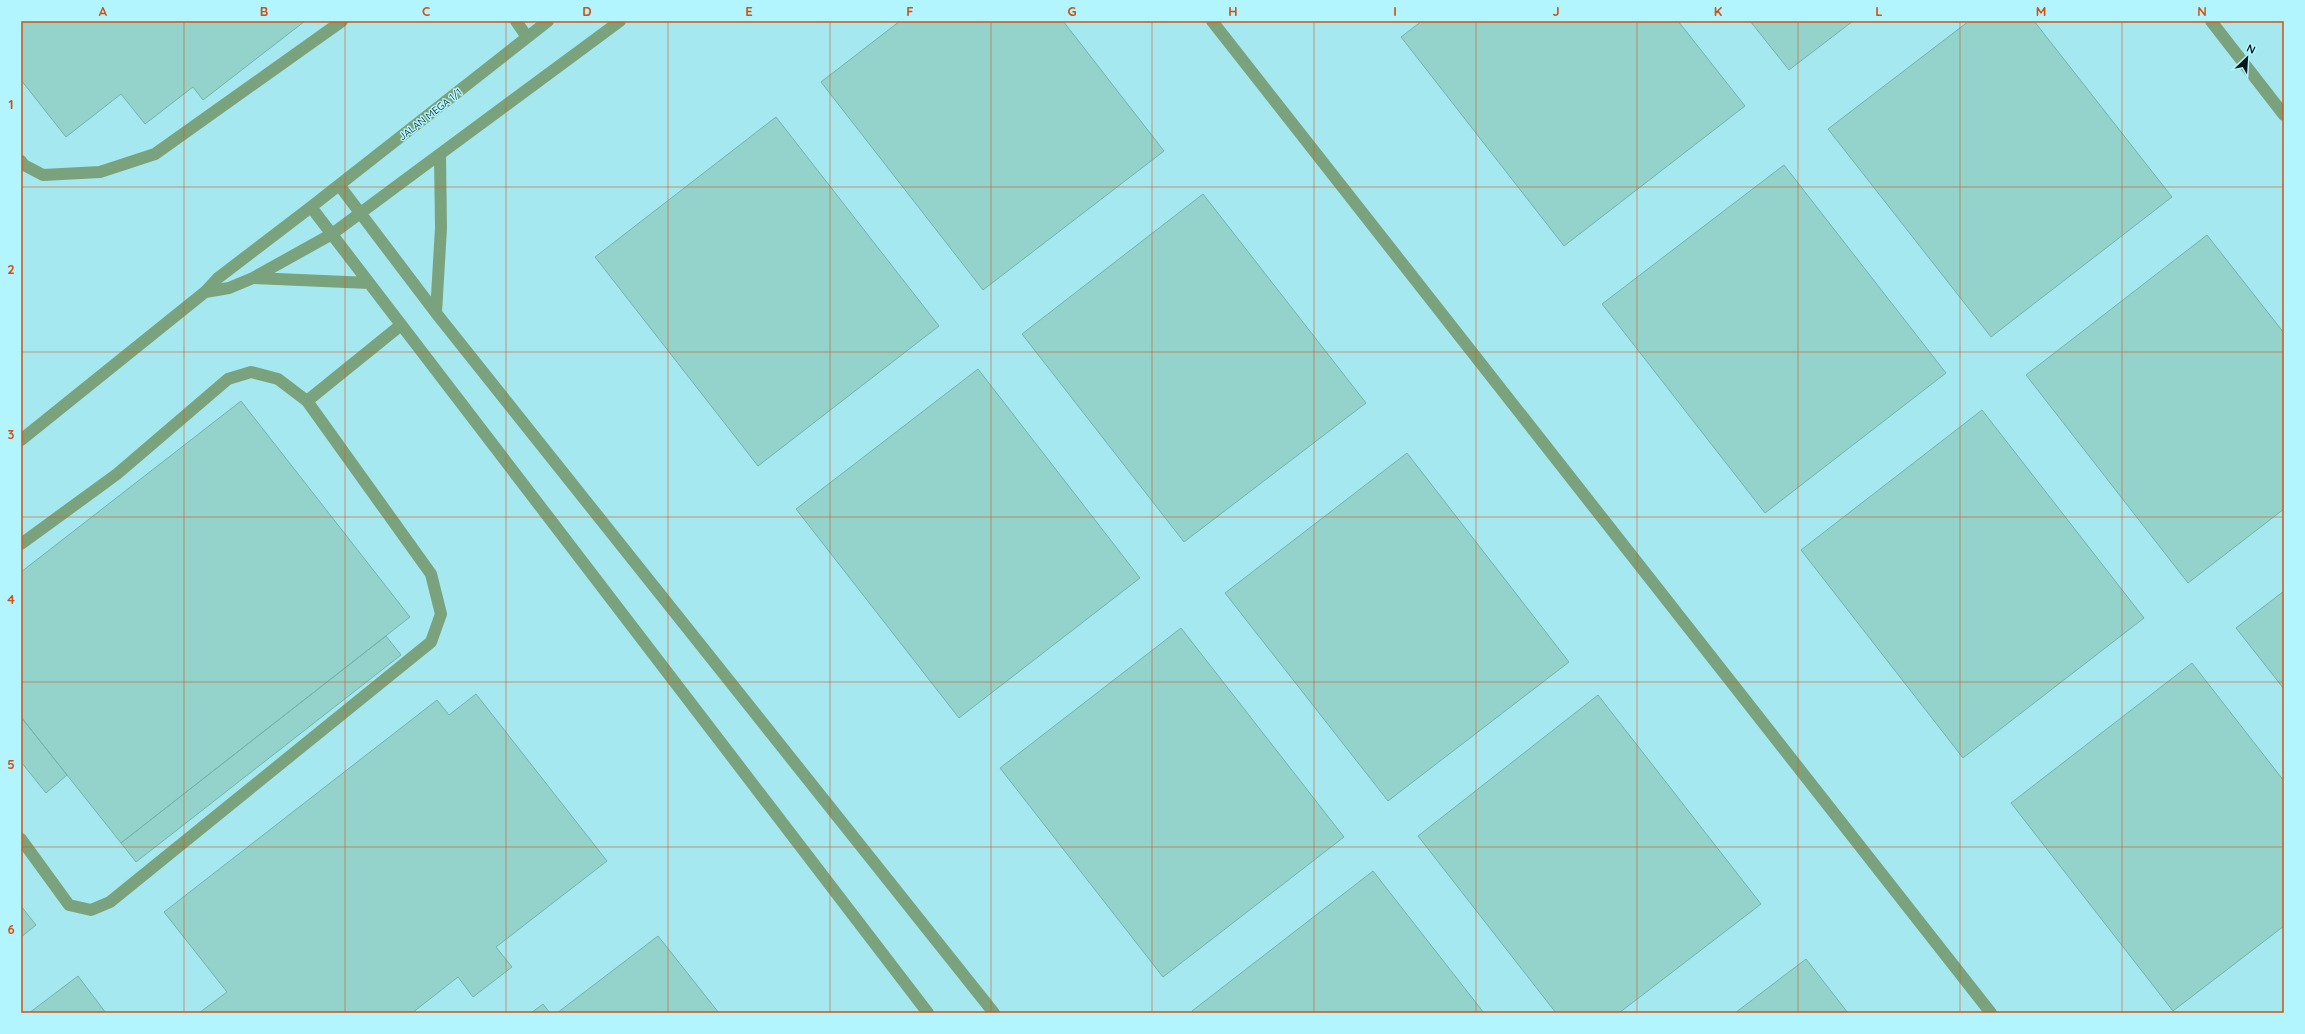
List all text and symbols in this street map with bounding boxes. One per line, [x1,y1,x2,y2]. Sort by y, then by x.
text: A [99,3,108,19]
text: B [260,3,268,19]
text: C [422,3,430,19]
text: D [582,3,592,19]
text: E [745,3,753,19]
text: F [906,3,914,19]
text: G [1067,3,1077,19]
text: H [1228,3,1238,19]
text: I [1393,3,1397,19]
text: J [1552,3,1560,19]
text: K [1714,3,1723,19]
text: L [1875,3,1883,19]
text: M [2036,3,2046,19]
text: N [2197,3,2207,19]
north arrow [2227,38,2267,78]
text: N [2245,41,2258,57]
street label: JALAN MEGA 1/1 [396,86,464,143]
text: 1 [8,96,14,112]
text: 2 [7,261,15,277]
text: 3 [8,426,15,442]
text: 4 [7,591,15,607]
text: 5 [7,756,15,772]
text: 6 [7,921,15,937]

